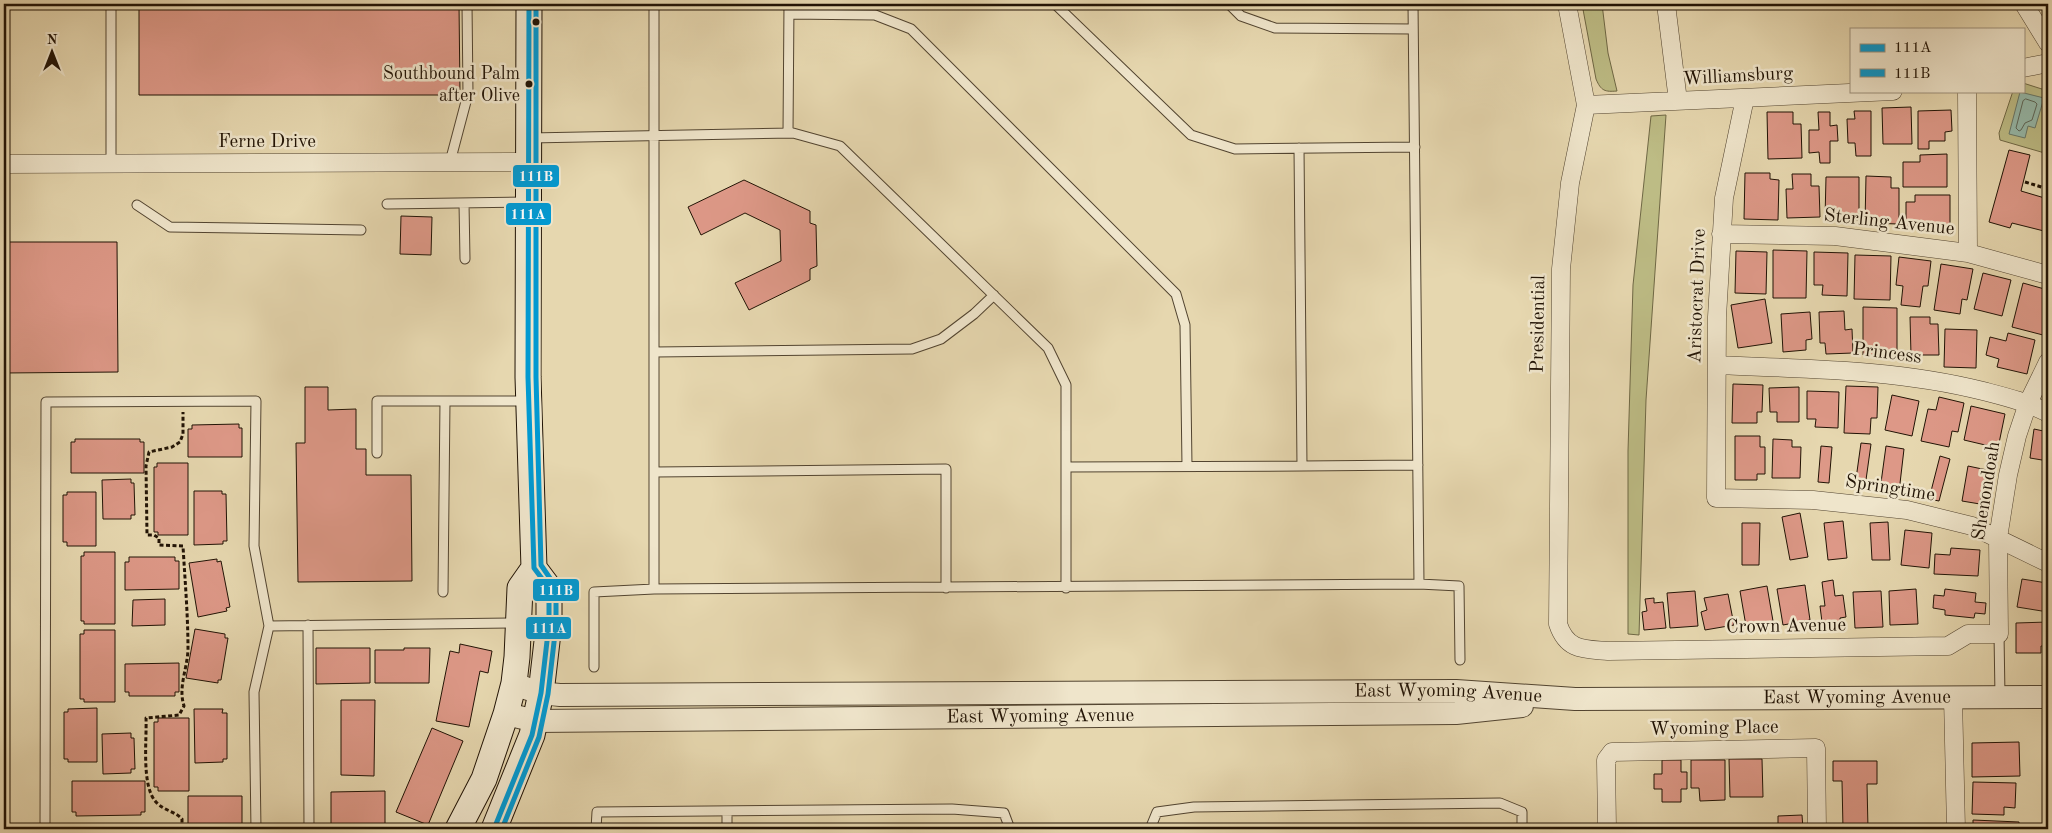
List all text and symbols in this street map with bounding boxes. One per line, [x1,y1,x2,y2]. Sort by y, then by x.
unlabelled marker [531,17,541,27]
north arrow [28,28,78,78]
legend [1850,28,2024,92]
text: N [47,33,58,47]
text: 111A [1894,41,1932,56]
place label: Southbound Palm after Olive [383,65,520,105]
street label: Williamsburg [1682,65,1794,89]
text: 111B [1894,67,1930,82]
marker: Southbound Palm after Olive [524,79,534,89]
street label: Ferne Drive [218,133,316,152]
line badge: 111B [512,164,560,188]
text: 111B [519,170,553,184]
line badge: 111A [505,202,552,226]
street label: Sterling Avenue [1823,207,1955,239]
text: 111A [511,208,546,222]
street label: Aristocrat Drive [1686,228,1710,364]
street label: Presidential [1529,275,1549,373]
street label: Princess [1851,340,1923,368]
street label: Shenondoah [1970,440,2004,542]
street label: Springtime [1844,473,1936,505]
line badge: 111B [532,578,580,602]
text: 111B [539,584,573,598]
line badge: 111A [525,616,572,640]
street label: Crown Avenue [1726,616,1846,638]
text: 111A [532,622,567,636]
street label: East Wyoming Avenue [1354,682,1543,706]
street label: East Wyoming Avenue [1763,688,1951,708]
street label: East Wyoming Avenue [946,706,1134,727]
street label: Wyoming Place [1649,718,1779,740]

